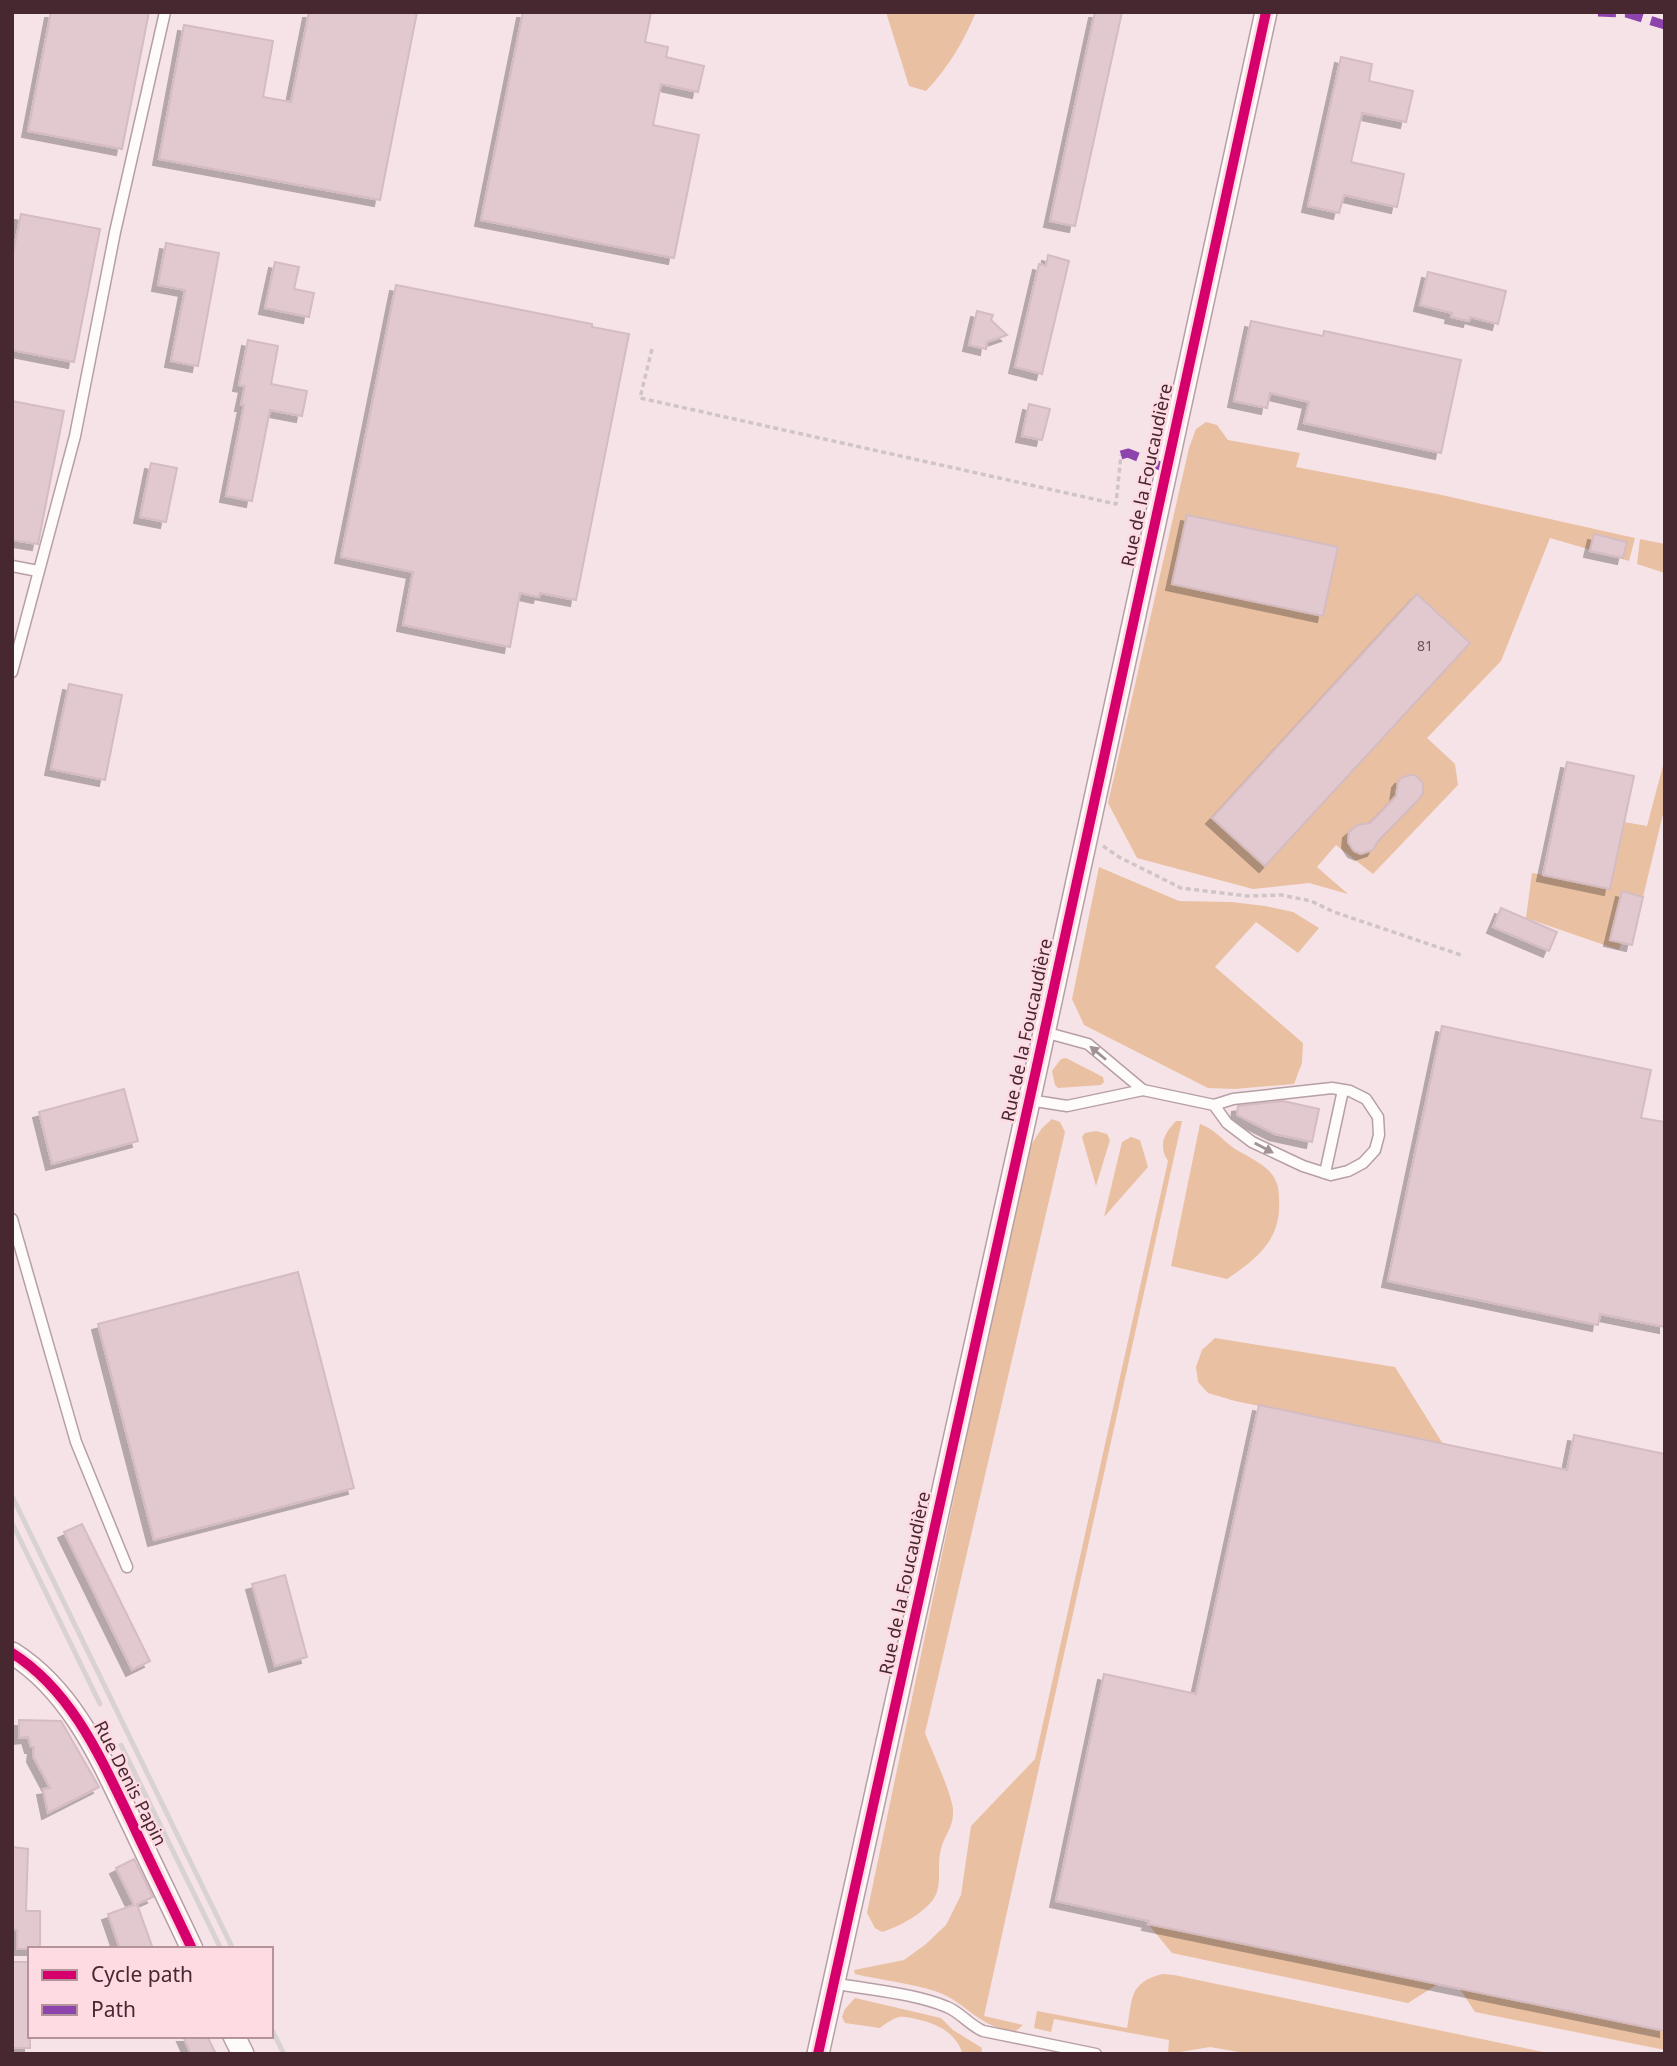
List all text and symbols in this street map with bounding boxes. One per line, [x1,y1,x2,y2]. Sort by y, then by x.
street label: Rue de la Foucaudière [1115,381,1177,569]
house number: 81 [1417,636,1433,655]
street label: Rue de la Foucaudière [995,936,1057,1124]
one-way arrow [1089,1045,1107,1061]
one-way arrow [1254,1142,1273,1154]
street label: Rue de la Foucaudière [873,1489,935,1677]
street label: Rue Denis Papin [89,1716,173,1850]
legend [28,1947,273,2038]
text: Cycle path [91,1960,193,1988]
text: Path [91,1995,136,2023]

